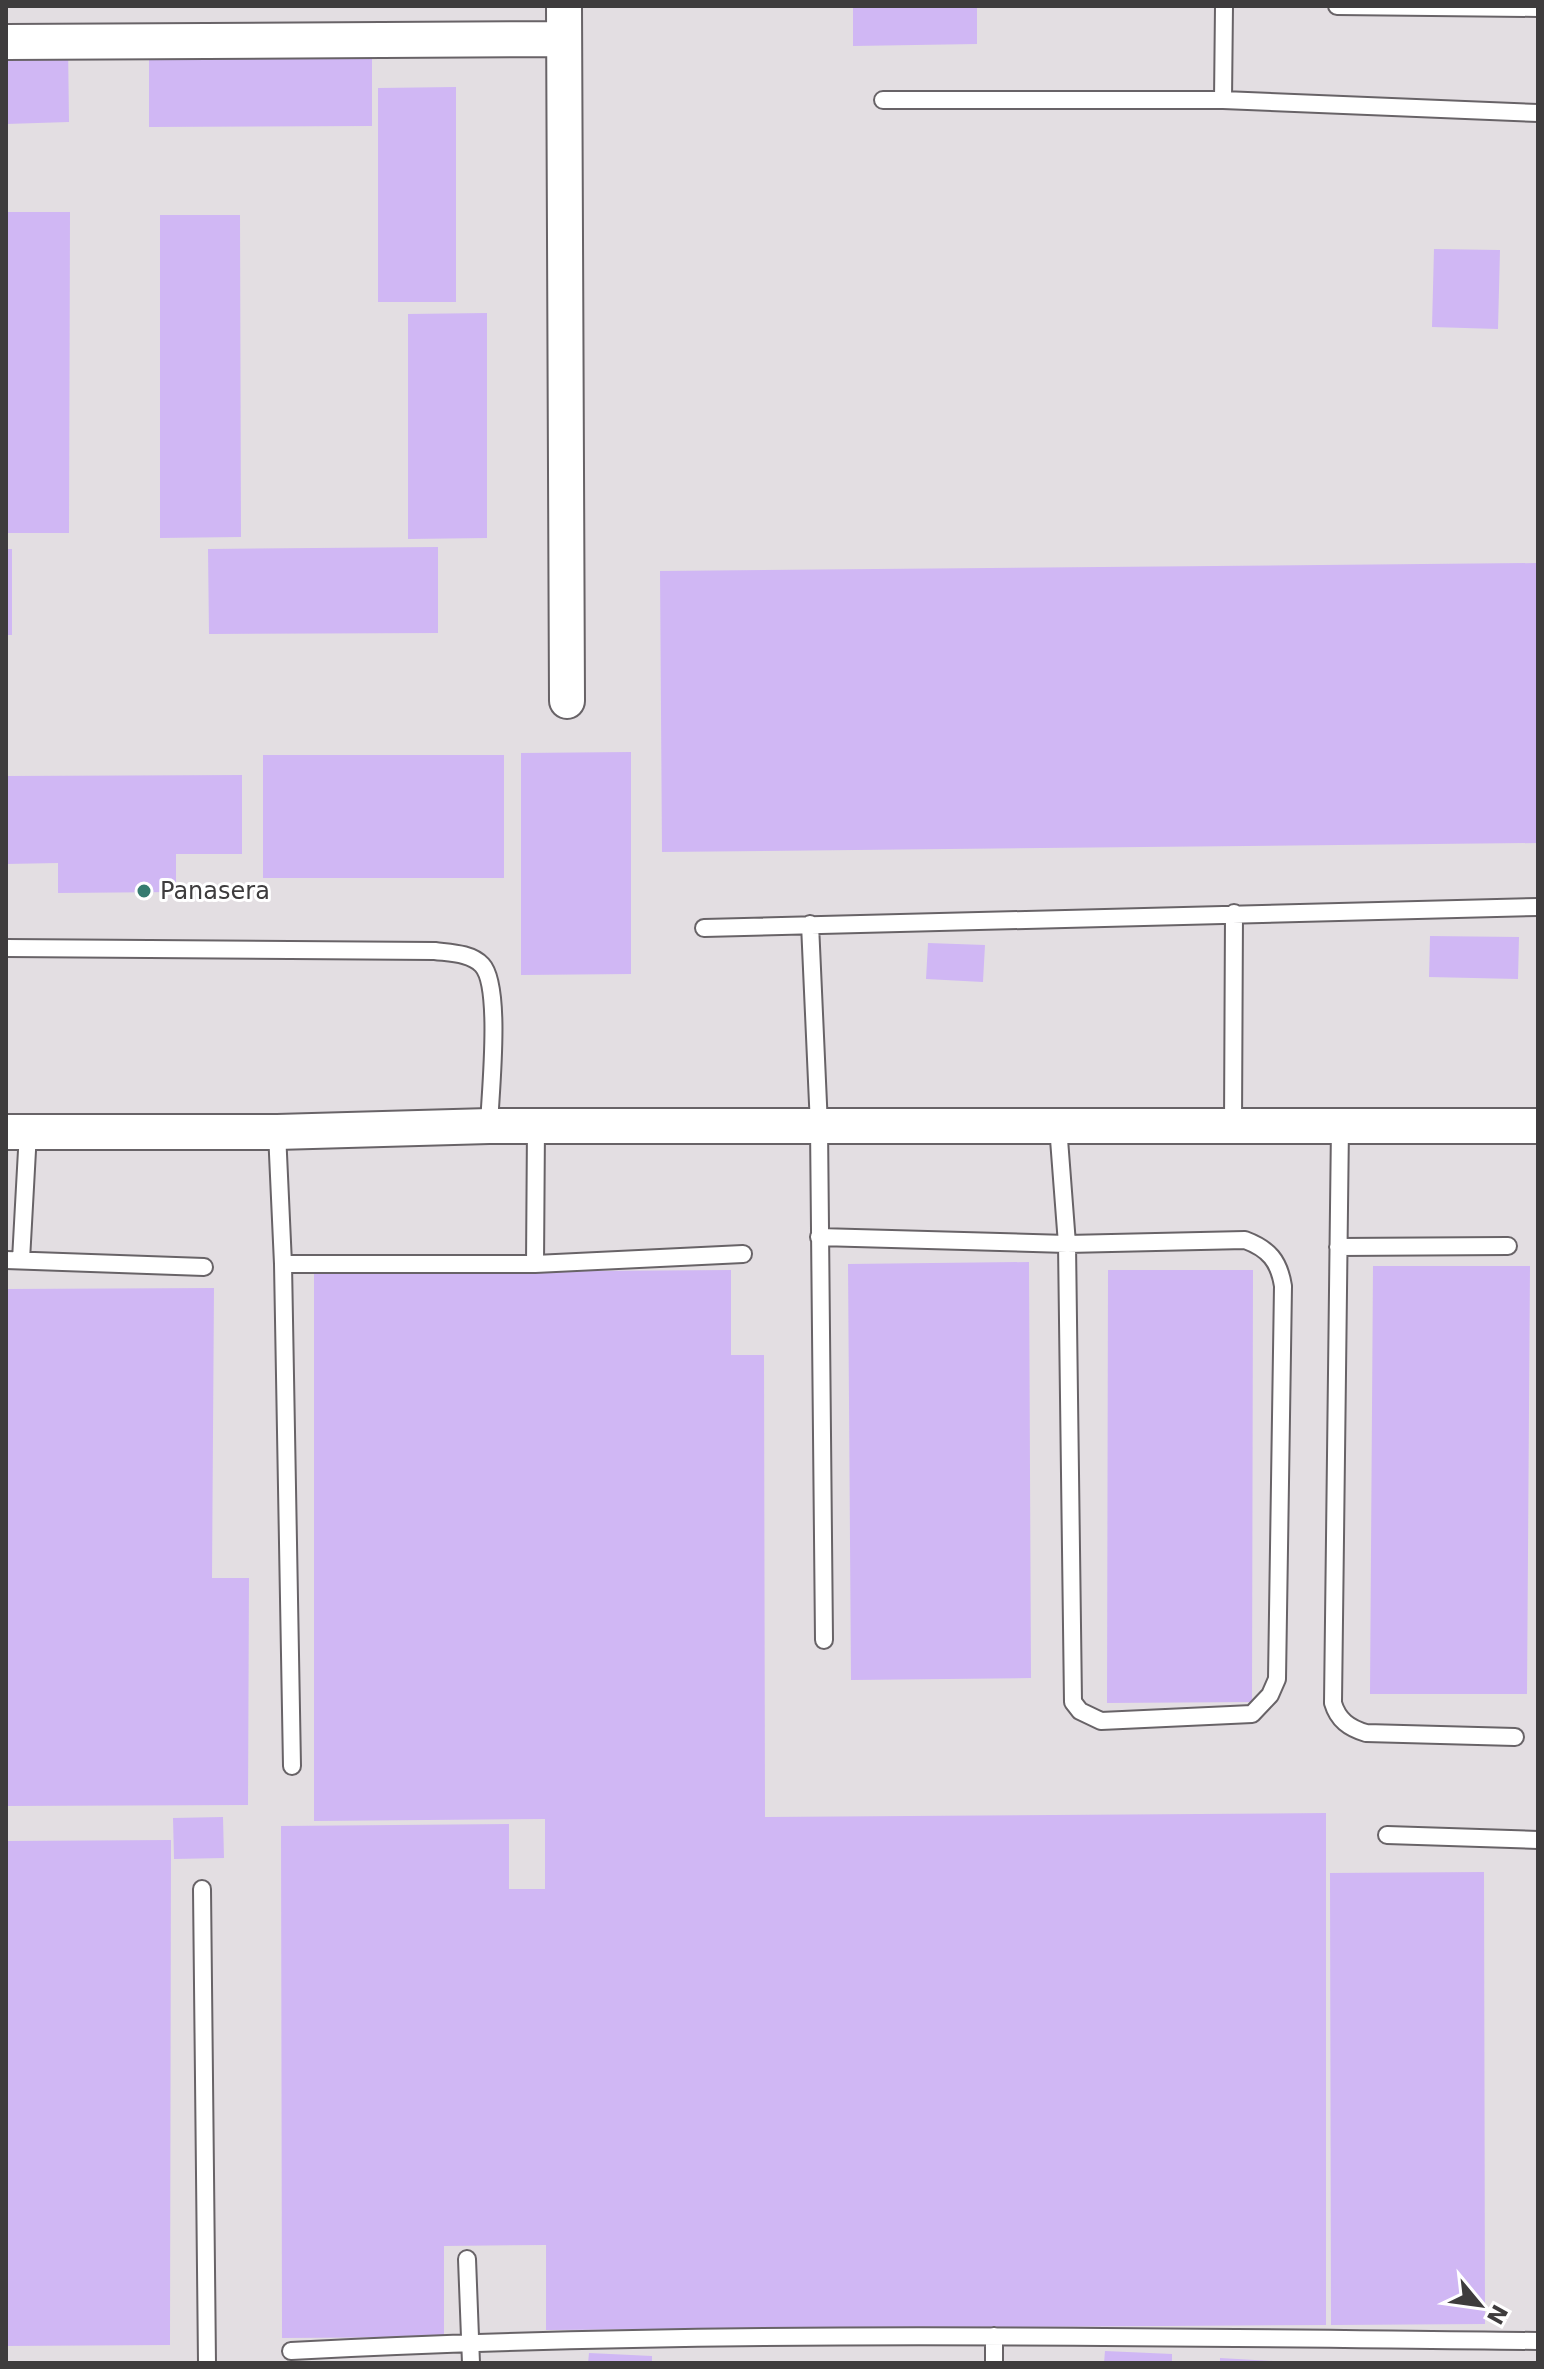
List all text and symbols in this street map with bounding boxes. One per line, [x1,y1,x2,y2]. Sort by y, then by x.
place label: Panasera [160,877,270,905]
marker: Panasera [135,882,153,900]
north arrow [1440,2265,1520,2345]
text: N [1482,2300,1512,2329]

